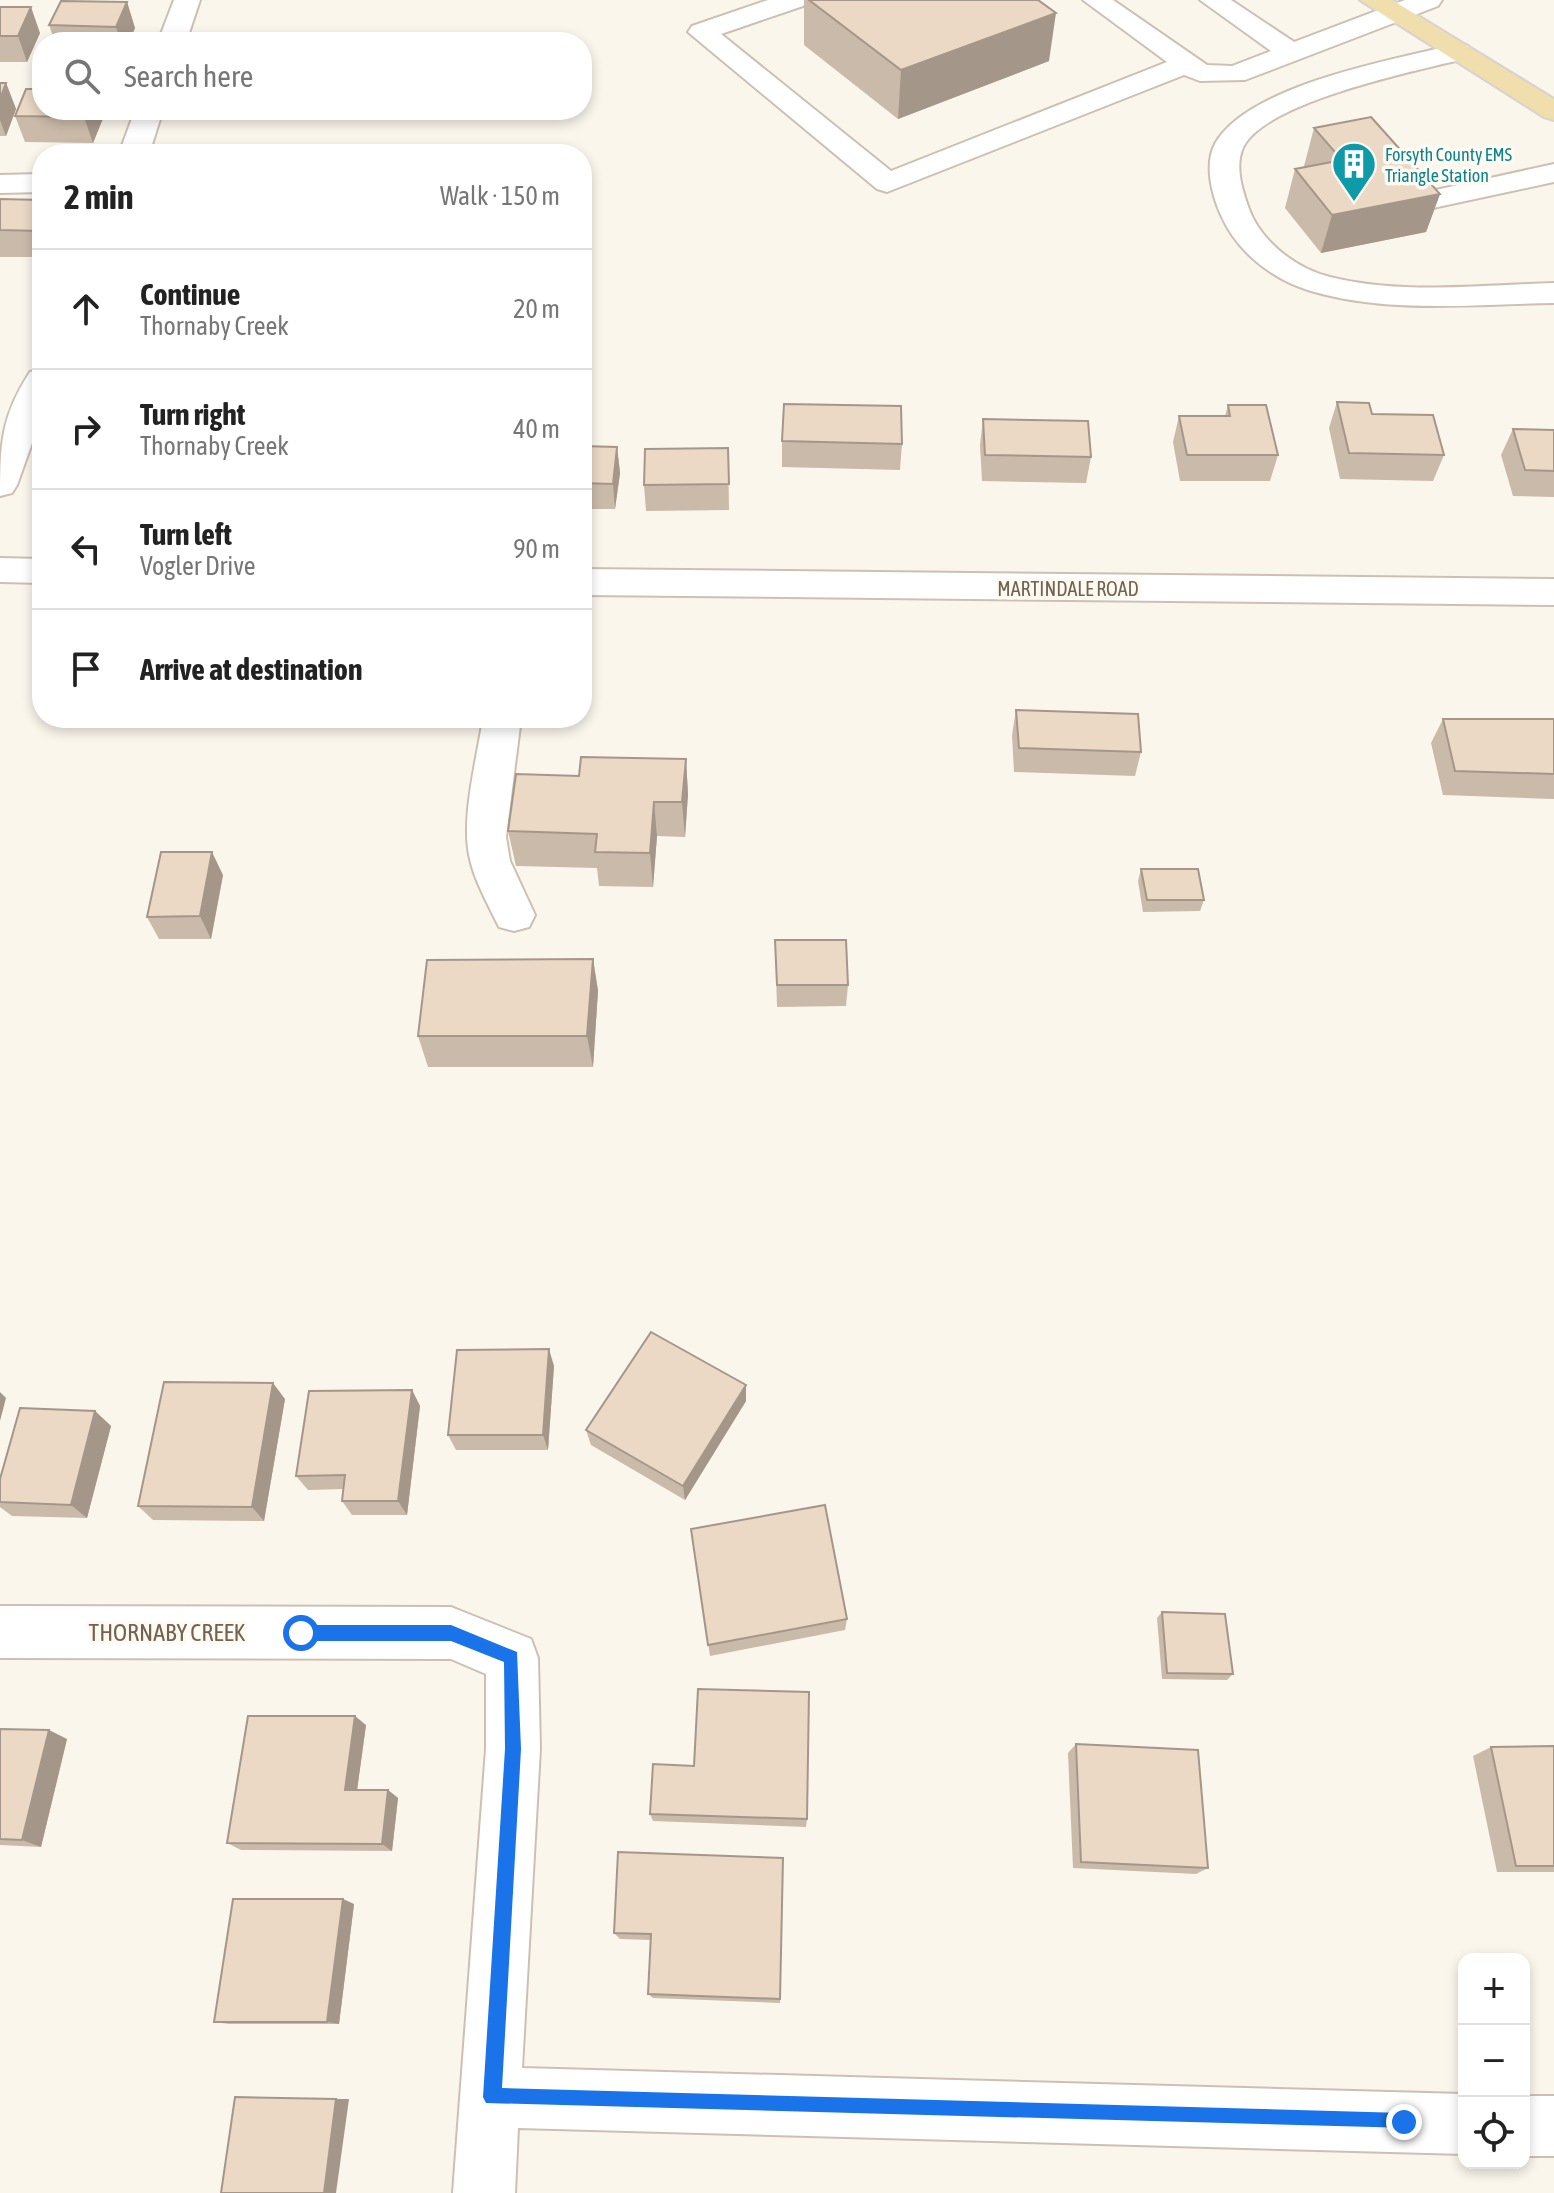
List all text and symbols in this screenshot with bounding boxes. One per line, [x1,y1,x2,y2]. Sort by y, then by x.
search box [32,32,592,120]
icon: search [60,54,104,98]
text: Search here [124,59,253,93]
building icon: Forsyth County EMS Triangle Station [1330,140,1378,203]
place label: Forsyth County EMS Triangle Station [1385,144,1513,186]
text: 2 min [64,177,133,216]
text: Walk · 150 m [440,181,560,211]
text: Continue [140,277,240,311]
icon: ahead [64,287,108,331]
text: 20 m [513,294,560,324]
text: Thornaby Creek [140,311,289,341]
text: Turn right [140,397,246,431]
icon: right [64,407,108,451]
text: 40 m [513,414,560,444]
text: Thornaby Creek [140,431,289,461]
text: Turn left [140,517,232,551]
icon: left [64,527,108,571]
text: 90 m [513,534,560,564]
text: Vogler Drive [140,551,256,581]
street label: MARTINDALE ROAD [997,577,1139,600]
icon: arrive [64,647,108,691]
text: Arrive at destination [140,652,362,686]
route start [283,1615,319,1651]
street label: THORNABY CREEK [89,1619,246,1646]
map controls [1458,1953,1530,2169]
button: + [1458,1953,1530,2025]
button: − [1458,2025,1530,2097]
button: locate [1458,2097,1530,2169]
route end [1386,2104,1422,2140]

